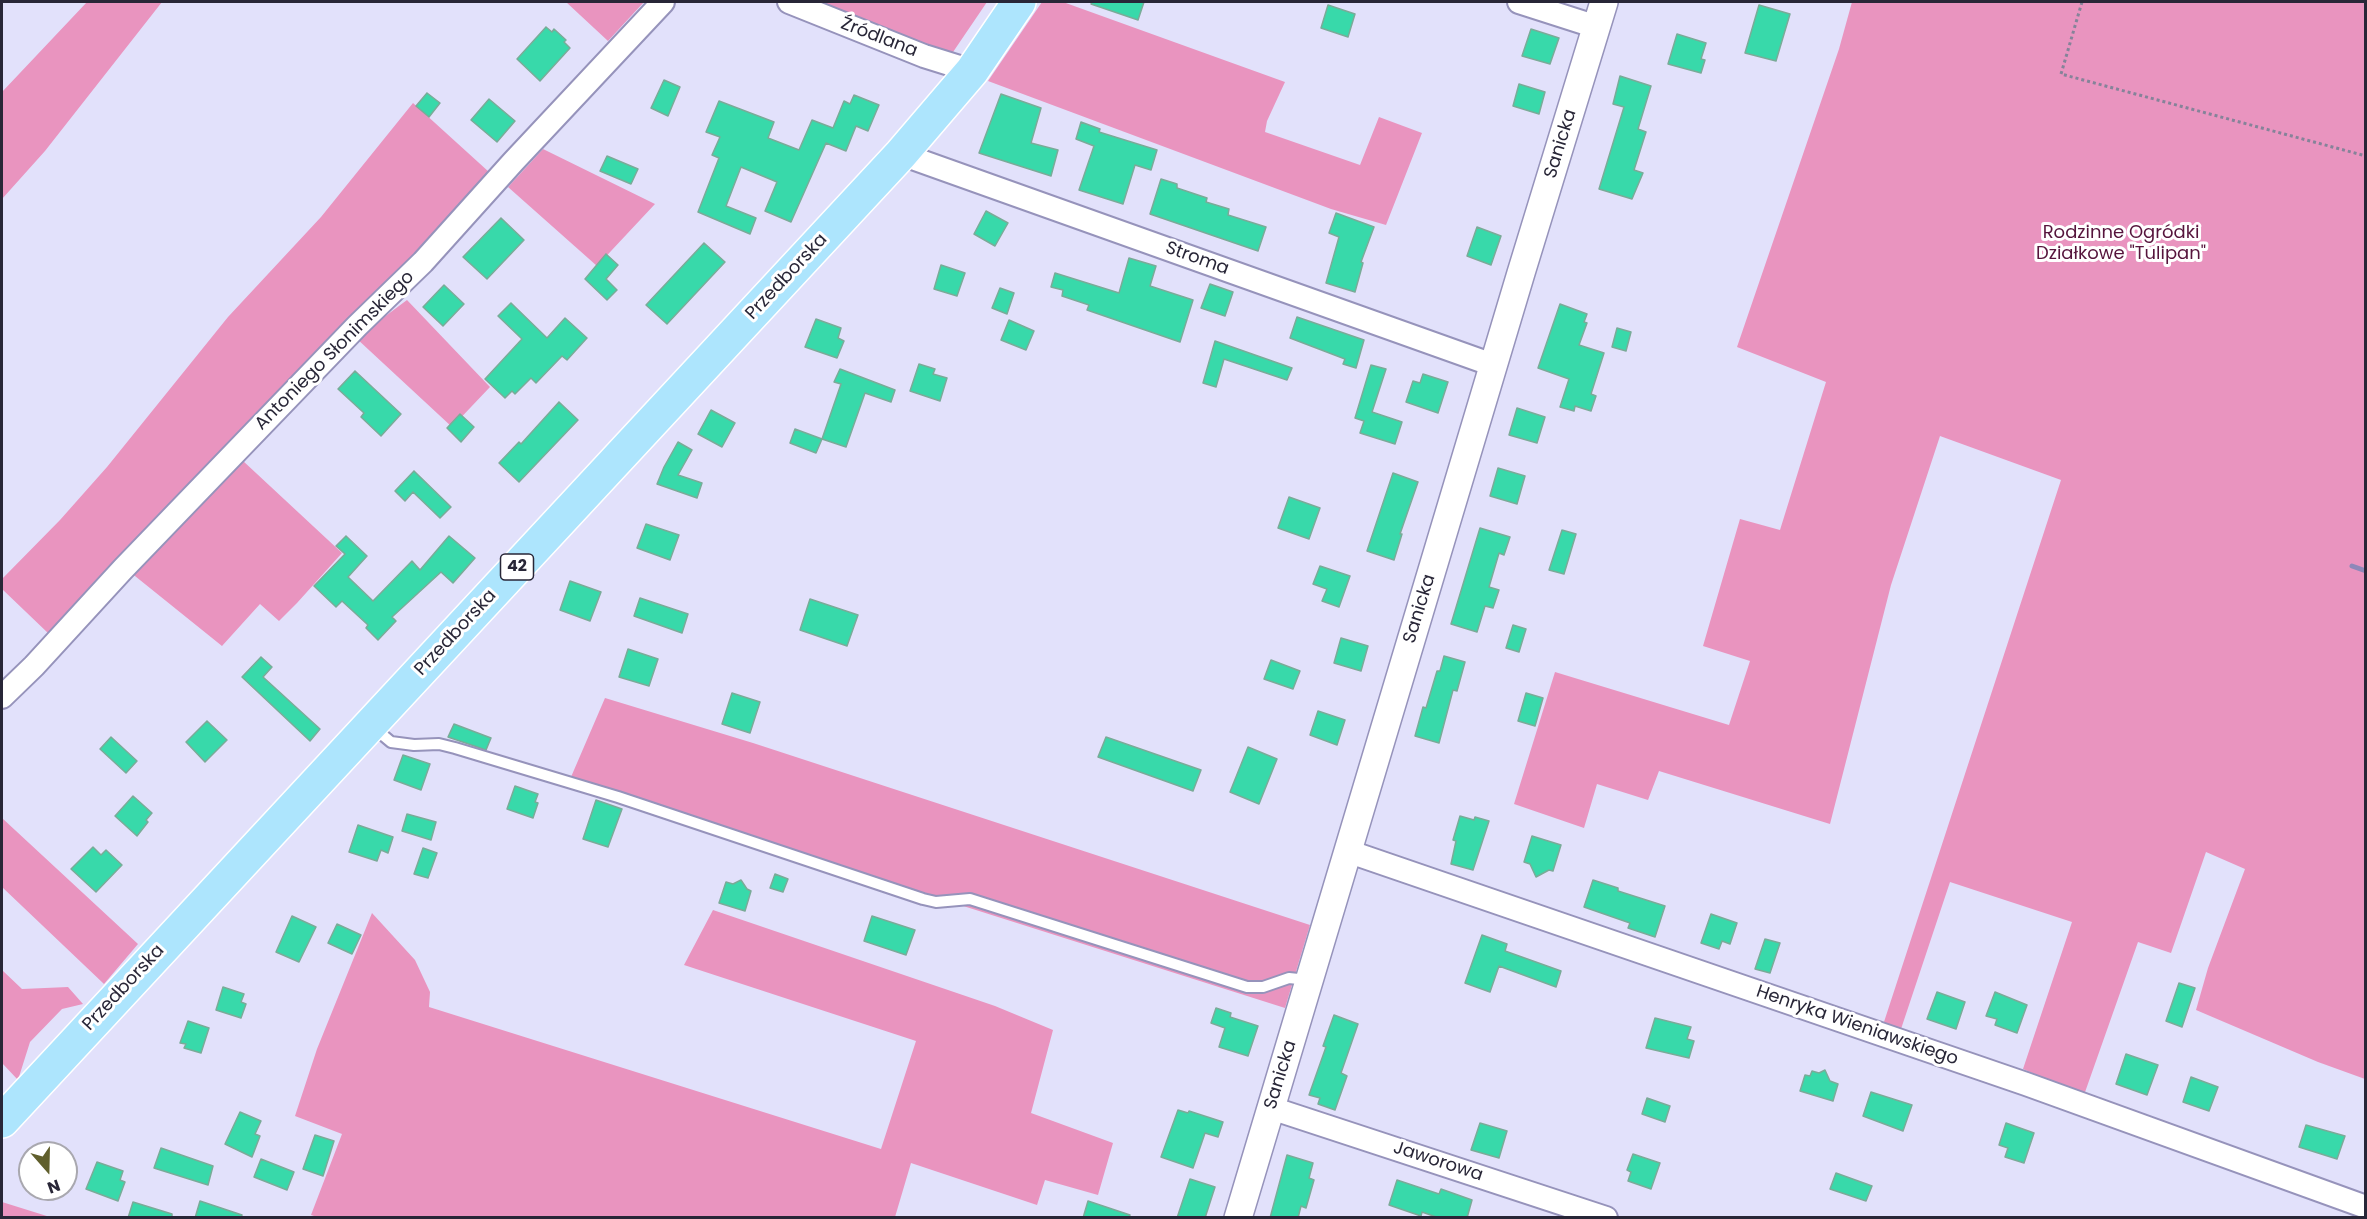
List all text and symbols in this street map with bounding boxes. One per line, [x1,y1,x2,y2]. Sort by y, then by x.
street label: Źródlana [838,14,920,62]
street label: Sanicka [1540,107,1582,181]
park label: Rodzinne Ogródki Działkowe "Tulipan" [2036,222,2206,264]
street label: Przedborska [742,229,832,325]
street label: Stroma [1162,238,1232,280]
street label: Antoniego Słonimskiego [251,267,419,435]
road number: 42 [500,554,534,580]
street label: Sanicka [1399,572,1441,646]
street label: Przedborska [411,585,501,681]
street label: Przedborska [79,940,169,1036]
street label: Henryka Wieniawskiego [1753,981,1961,1071]
street label: Sanicka [1260,1038,1302,1112]
street label: Jaworowa [1390,1137,1486,1187]
north arrow [18,1141,78,1201]
text: N [44,1174,63,1199]

